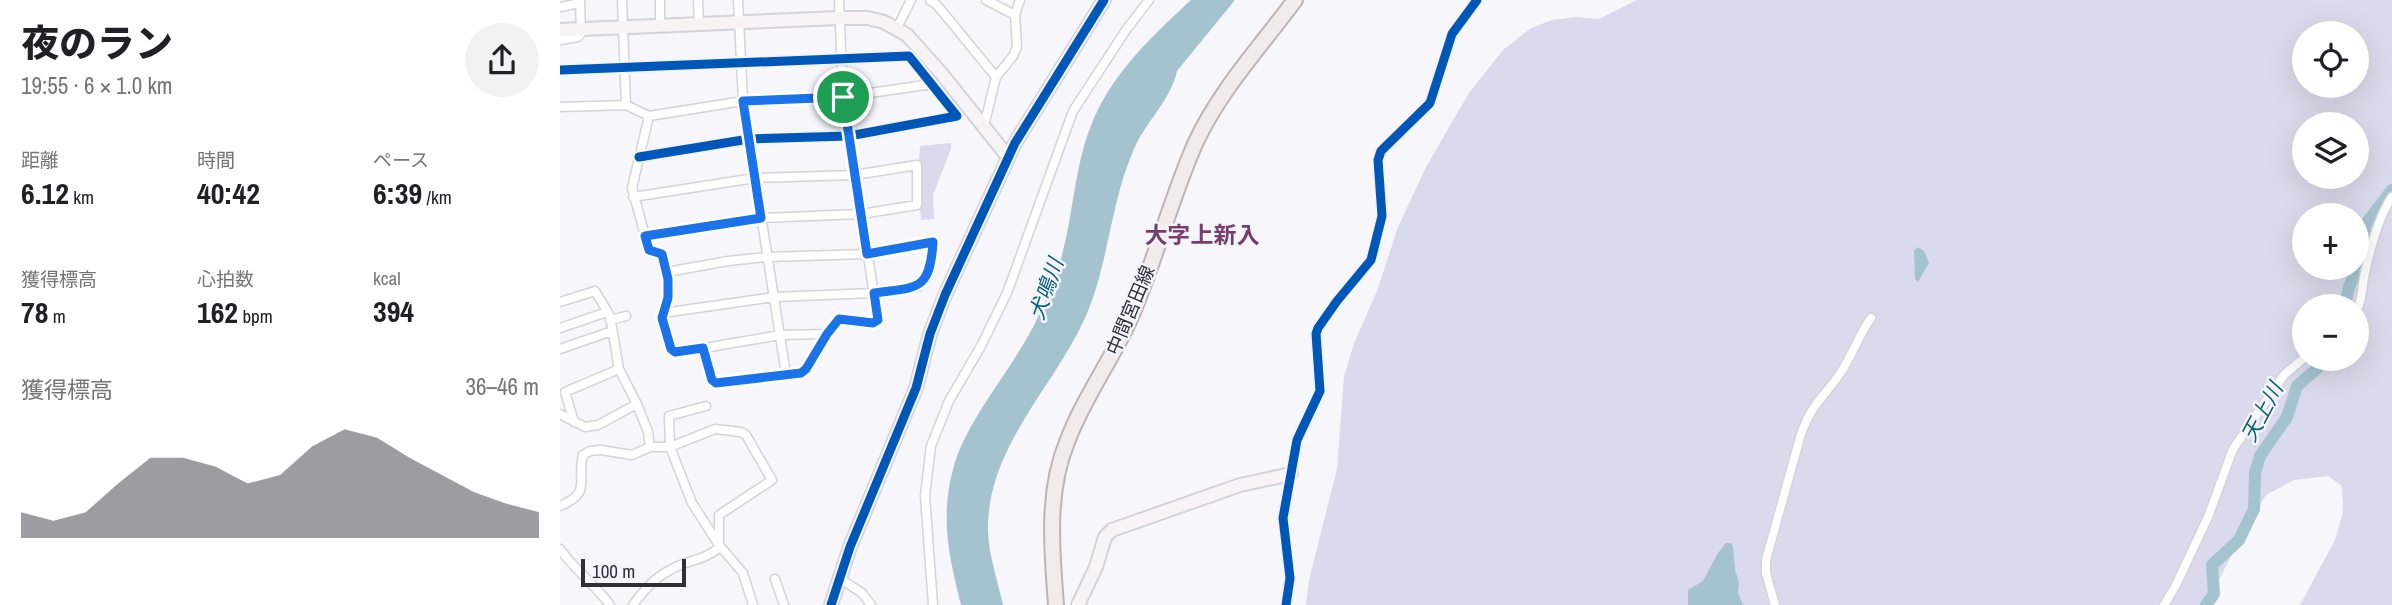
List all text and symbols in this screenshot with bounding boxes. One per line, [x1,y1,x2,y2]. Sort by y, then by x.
text: 夜のラン [21,18,173,69]
map controls [2292,21,2369,371]
button: locate [2292,21,2369,98]
button: share [465,23,539,97]
pin [813,67,873,127]
text: 19:55 · 6 × 1.0 km [21,70,173,101]
icon: arrive [824,78,862,116]
button: layers [2292,112,2369,189]
text: 距離 [21,147,59,173]
text: 時間 [197,147,235,173]
text: ペース [373,147,429,173]
text: 6.12 [21,173,69,213]
text: 40:42 [197,173,260,213]
text: 6:39 [373,173,422,213]
text: km [69,184,94,210]
text: /km [422,184,452,210]
button: + [2292,203,2369,280]
district label: 大字上新入 [1145,219,1260,250]
water label: 犬鳴川 [1022,253,1071,324]
street label: 中間宮田線 [1099,261,1161,359]
text: kcal [373,265,401,291]
text: 獲得標高 [21,266,97,292]
text: 心拍数 [197,266,254,292]
text: 394 [373,291,414,331]
text: 78 [21,292,48,332]
text: 162 [197,292,238,332]
button: − [2292,294,2369,371]
text: m [48,303,66,329]
text: bpm [238,303,273,329]
text: 36–46 m [466,371,539,402]
text: 獲得標高 [21,374,113,405]
water label: 天上川 [2234,376,2291,447]
scale bar [581,556,686,588]
text: 100 m [592,558,635,584]

